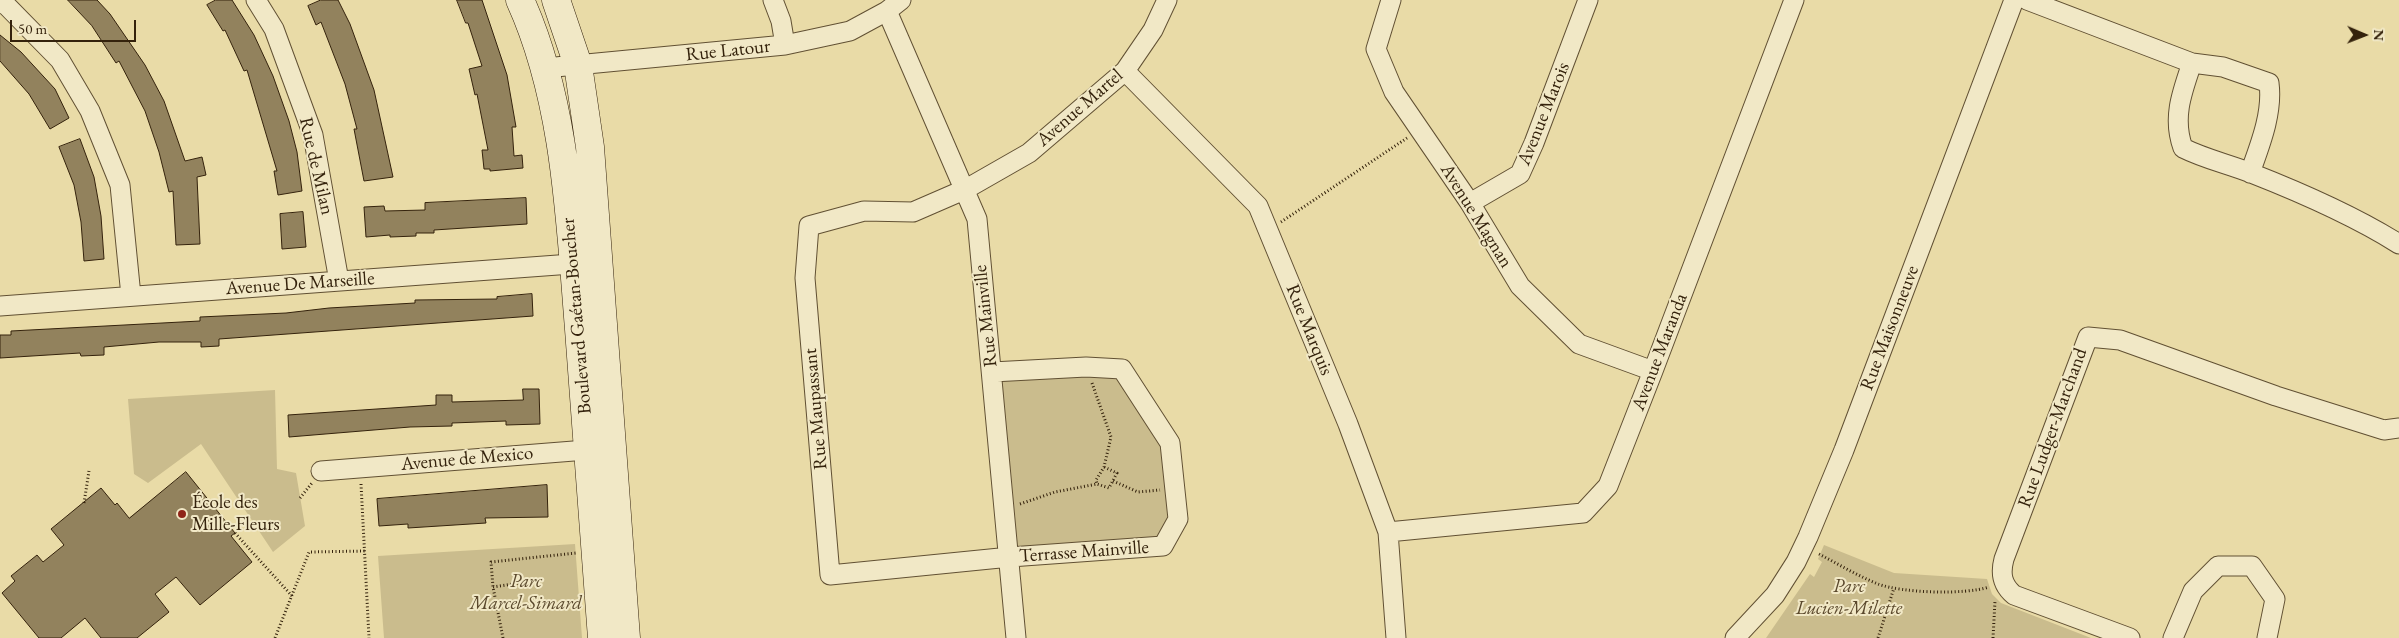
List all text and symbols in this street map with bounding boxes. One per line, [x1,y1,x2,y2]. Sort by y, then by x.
scale bar [12,10,139,42]
north arrow [2339,10,2389,60]
text: 50 m [18,19,47,38]
text: N [2370,29,2388,41]
street label: Rue Latour [684,35,772,67]
street label: Avenue Marois [1513,59,1575,169]
street label: Avenue Martel [1032,64,1128,152]
street label: Rue de Milan [294,115,338,217]
street label: Avenue Magnan [1435,160,1517,272]
street label: Boulevard Gaétan-Boucher [557,217,597,415]
street label: Rue Maisonneuve [1856,262,1924,394]
street label: Rue Mainville [969,264,1003,368]
street label: Avenue De Marseille [225,267,375,301]
street label: Rue Marquis [1280,281,1338,379]
street label: Avenue Maranda [1627,290,1693,414]
street label: Rue Ludger-Marchand [2014,345,2092,511]
street label: Rue Maupassant [799,347,833,471]
street label: Avenue de Mexico [400,442,534,476]
place label: École des Mille-Fleurs [192,492,280,536]
marker: École des Mille-Fleurs [176,508,188,520]
street label: Terrasse Mainville [1018,536,1150,568]
park label: Parc Marcel-Simard [470,571,582,615]
park label: Parc Lucien-Milette [1796,576,1902,620]

